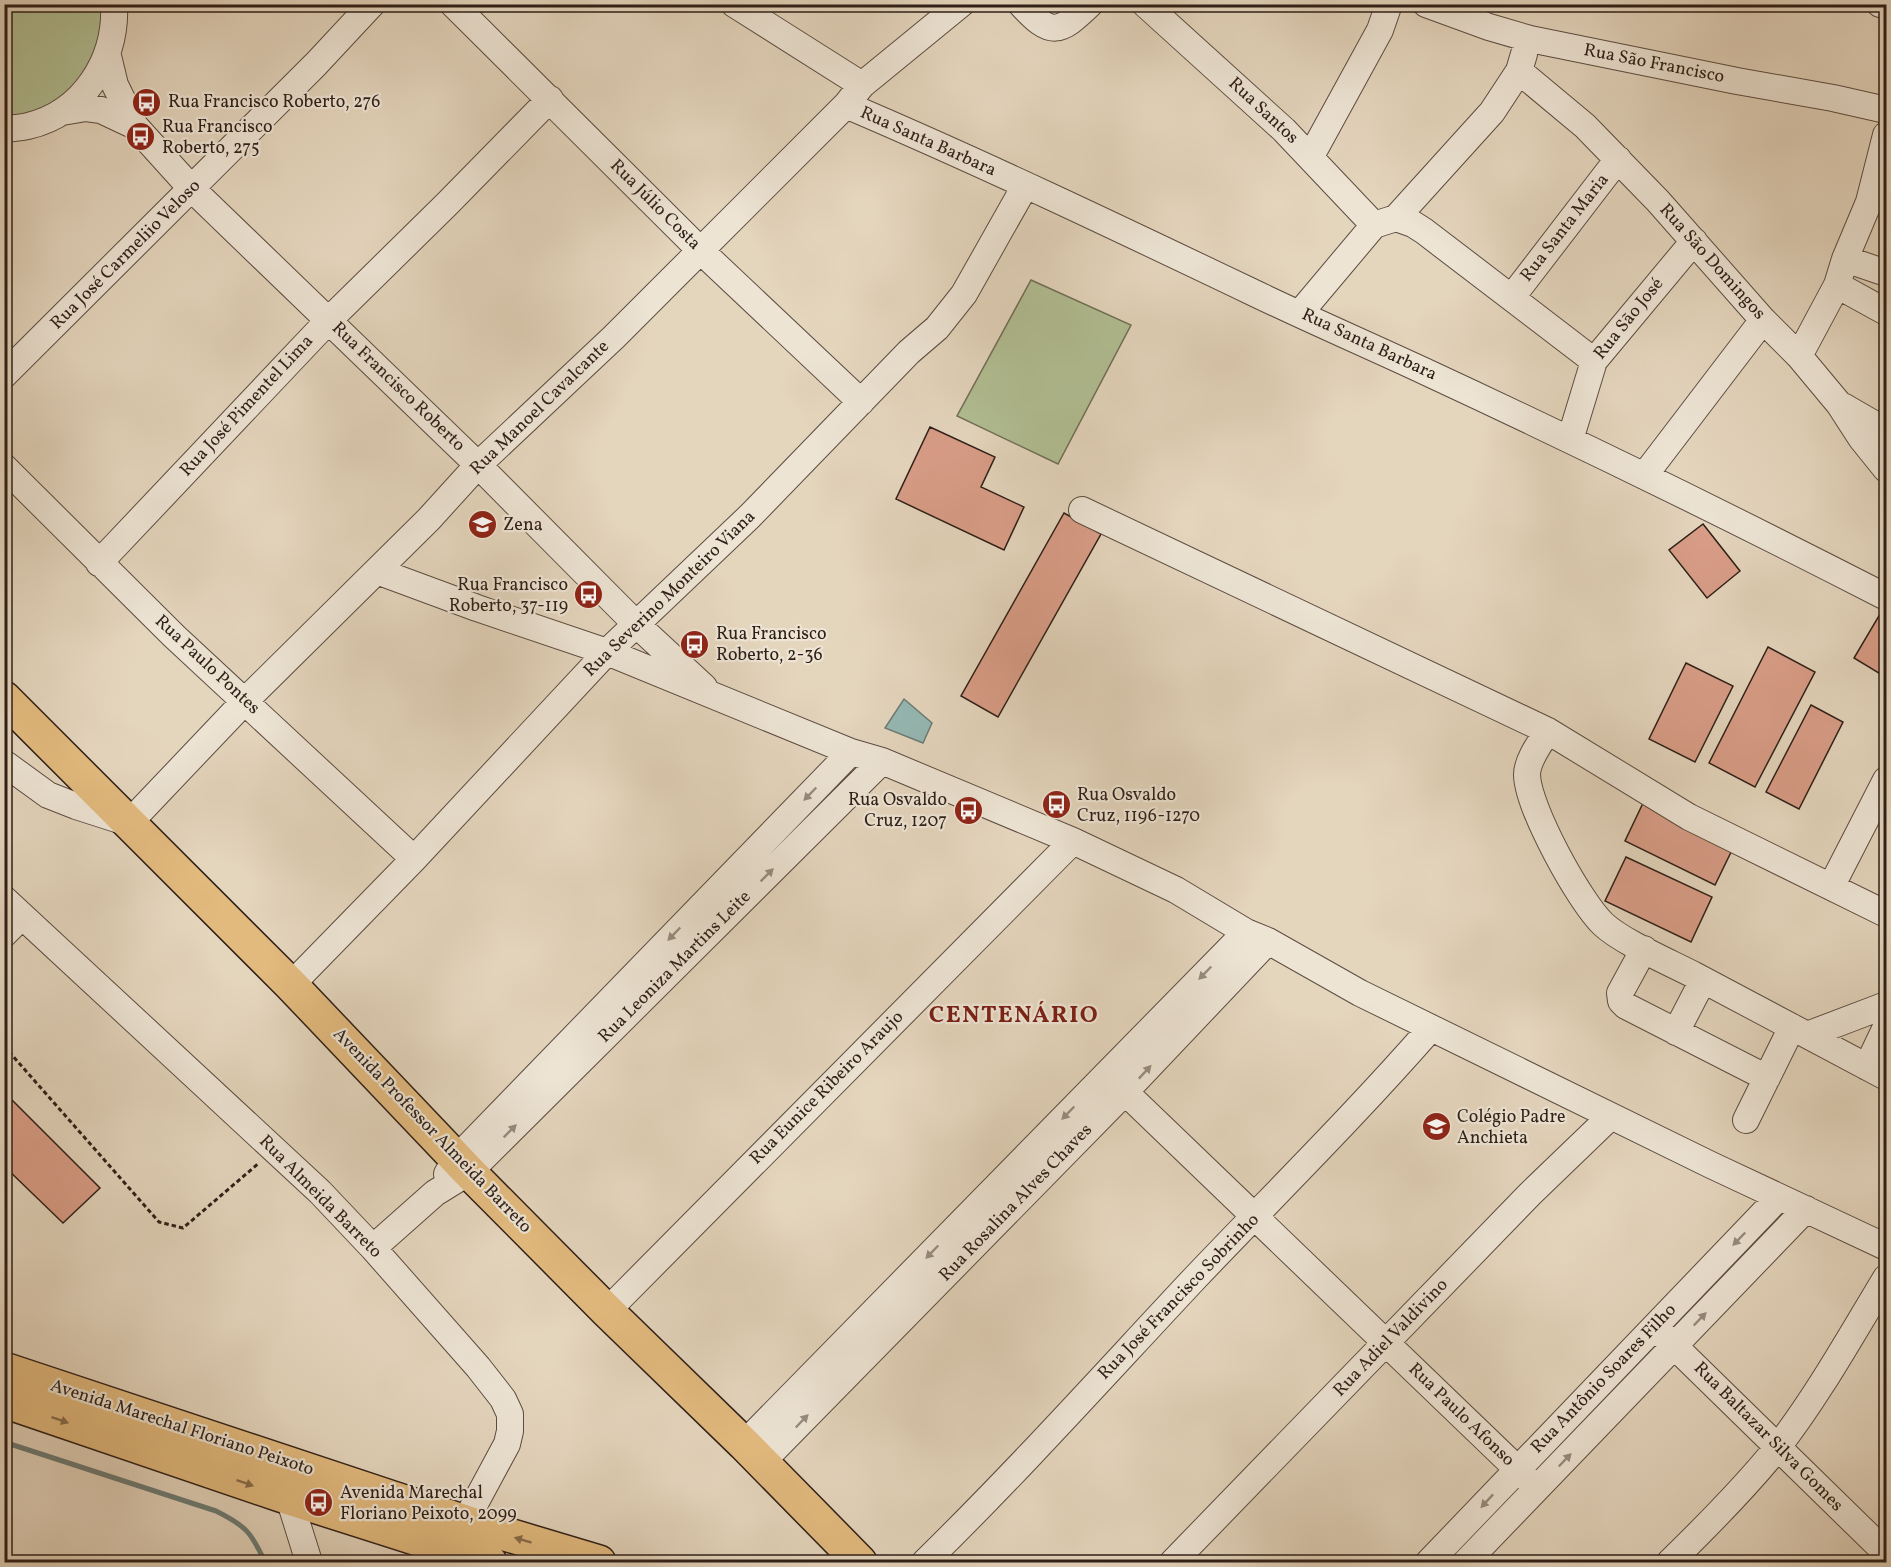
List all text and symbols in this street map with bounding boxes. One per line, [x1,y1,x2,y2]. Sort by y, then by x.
street label: Rua São Francisco [1582,38,1726,90]
street label: Rua Santos [1222,72,1304,150]
bus stop icon: Rua Francisco Roberto, 276 [131,86,163,118]
place label: Rua Francisco Roberto, 276 [168,90,380,115]
street label: Rua Santa Barbara [856,101,1000,183]
place label: Rua Francisco Roberto, 275 [162,115,273,161]
bus stop icon: Rua Francisco Roberto, 275 [125,121,157,153]
street label: Rua Júlio Costa [604,154,706,256]
street label: Rua Santa Maria [1515,169,1615,287]
street label: Rua José Carmeliio Veloso [45,174,207,336]
street label: Rua São Domingos [1653,198,1771,326]
street label: Rua São José [1588,273,1670,365]
street label: Rua Santa Barbara [1297,303,1441,387]
street label: Rua Francisco Roberto [326,316,470,458]
street label: Rua José Pimentel Lima [175,330,319,482]
street label: Rua Manoel Cavalcante [465,335,615,481]
street label: Rua Severino Monteiro Viana [578,505,762,683]
school or university icon: Zena [466,509,498,541]
place label: Zena [503,513,543,538]
place label: Rua Francisco Roberto, 37-119 [449,573,568,619]
bus stop icon: Rua Francisco Roberto, 37-119 [573,579,605,611]
street label: Rua Paulo Pontes [149,609,265,721]
place label: Rua Francisco Roberto, 2-36 [716,622,827,668]
bus stop icon: Rua Francisco Roberto, 2-36 [679,628,711,660]
place label: Rua Osvaldo Cruz, 1196-1270 [1077,783,1200,829]
one-way arrow [804,786,818,800]
place label: Rua Osvaldo Cruz, 1207 [848,788,947,834]
bus stop icon: Rua Osvaldo Cruz, 1196-1270 [1040,789,1072,821]
bus stop icon: Rua Osvaldo Cruz, 1207 [952,794,984,826]
one-way arrow [760,868,775,882]
street label: Rua Leoniza Martins Leite [593,885,757,1049]
one-way arrow [668,926,682,940]
one-way arrow [1198,966,1212,980]
district label: CENTENÁRIO [929,999,1099,1033]
street label: Rua Eunice Ribeiro Araujo [744,1005,910,1171]
street label: Avenida Professor Almeida Barreto [327,1023,537,1239]
one-way arrow [1137,1065,1151,1079]
one-way arrow [1061,1105,1075,1120]
place label: Colégio Padre Anchieta [1457,1105,1566,1151]
school or university icon: Colégio Padre Anchieta [1420,1111,1452,1143]
street label: Rua Rosalina Alves Chaves [934,1118,1098,1288]
one-way arrow [503,1125,517,1139]
street label: Rua Almeida Barreto [253,1130,387,1264]
street label: Rua José Francisco Sobrinho [1093,1208,1265,1386]
one-way arrow [1732,1231,1746,1245]
one-way arrow [925,1244,939,1258]
street label: Rua Adiel Valdivino [1328,1273,1454,1403]
street label: Rua Antônio Soares Filho [1526,1298,1682,1460]
one-way arrow [1693,1312,1707,1327]
street label: Rua Baltazar Silva Gomes [1687,1356,1849,1518]
street label: Rua Paulo Afonso [1402,1358,1520,1472]
street label: Avenida Marechal Floriano Peixoto [47,1374,317,1482]
one-way arrow [795,1414,809,1428]
one-way arrow [51,1416,69,1426]
one-way arrow [1557,1453,1571,1467]
one-way arrow [236,1478,254,1488]
place label: Avenida Marechal Floriano Peixoto, 2099 [340,1481,517,1527]
bus stop icon: Avenida Marechal Floriano Peixoto, 2099 [303,1487,335,1519]
one-way arrow [1481,1494,1495,1508]
one-way arrow [514,1535,532,1544]

